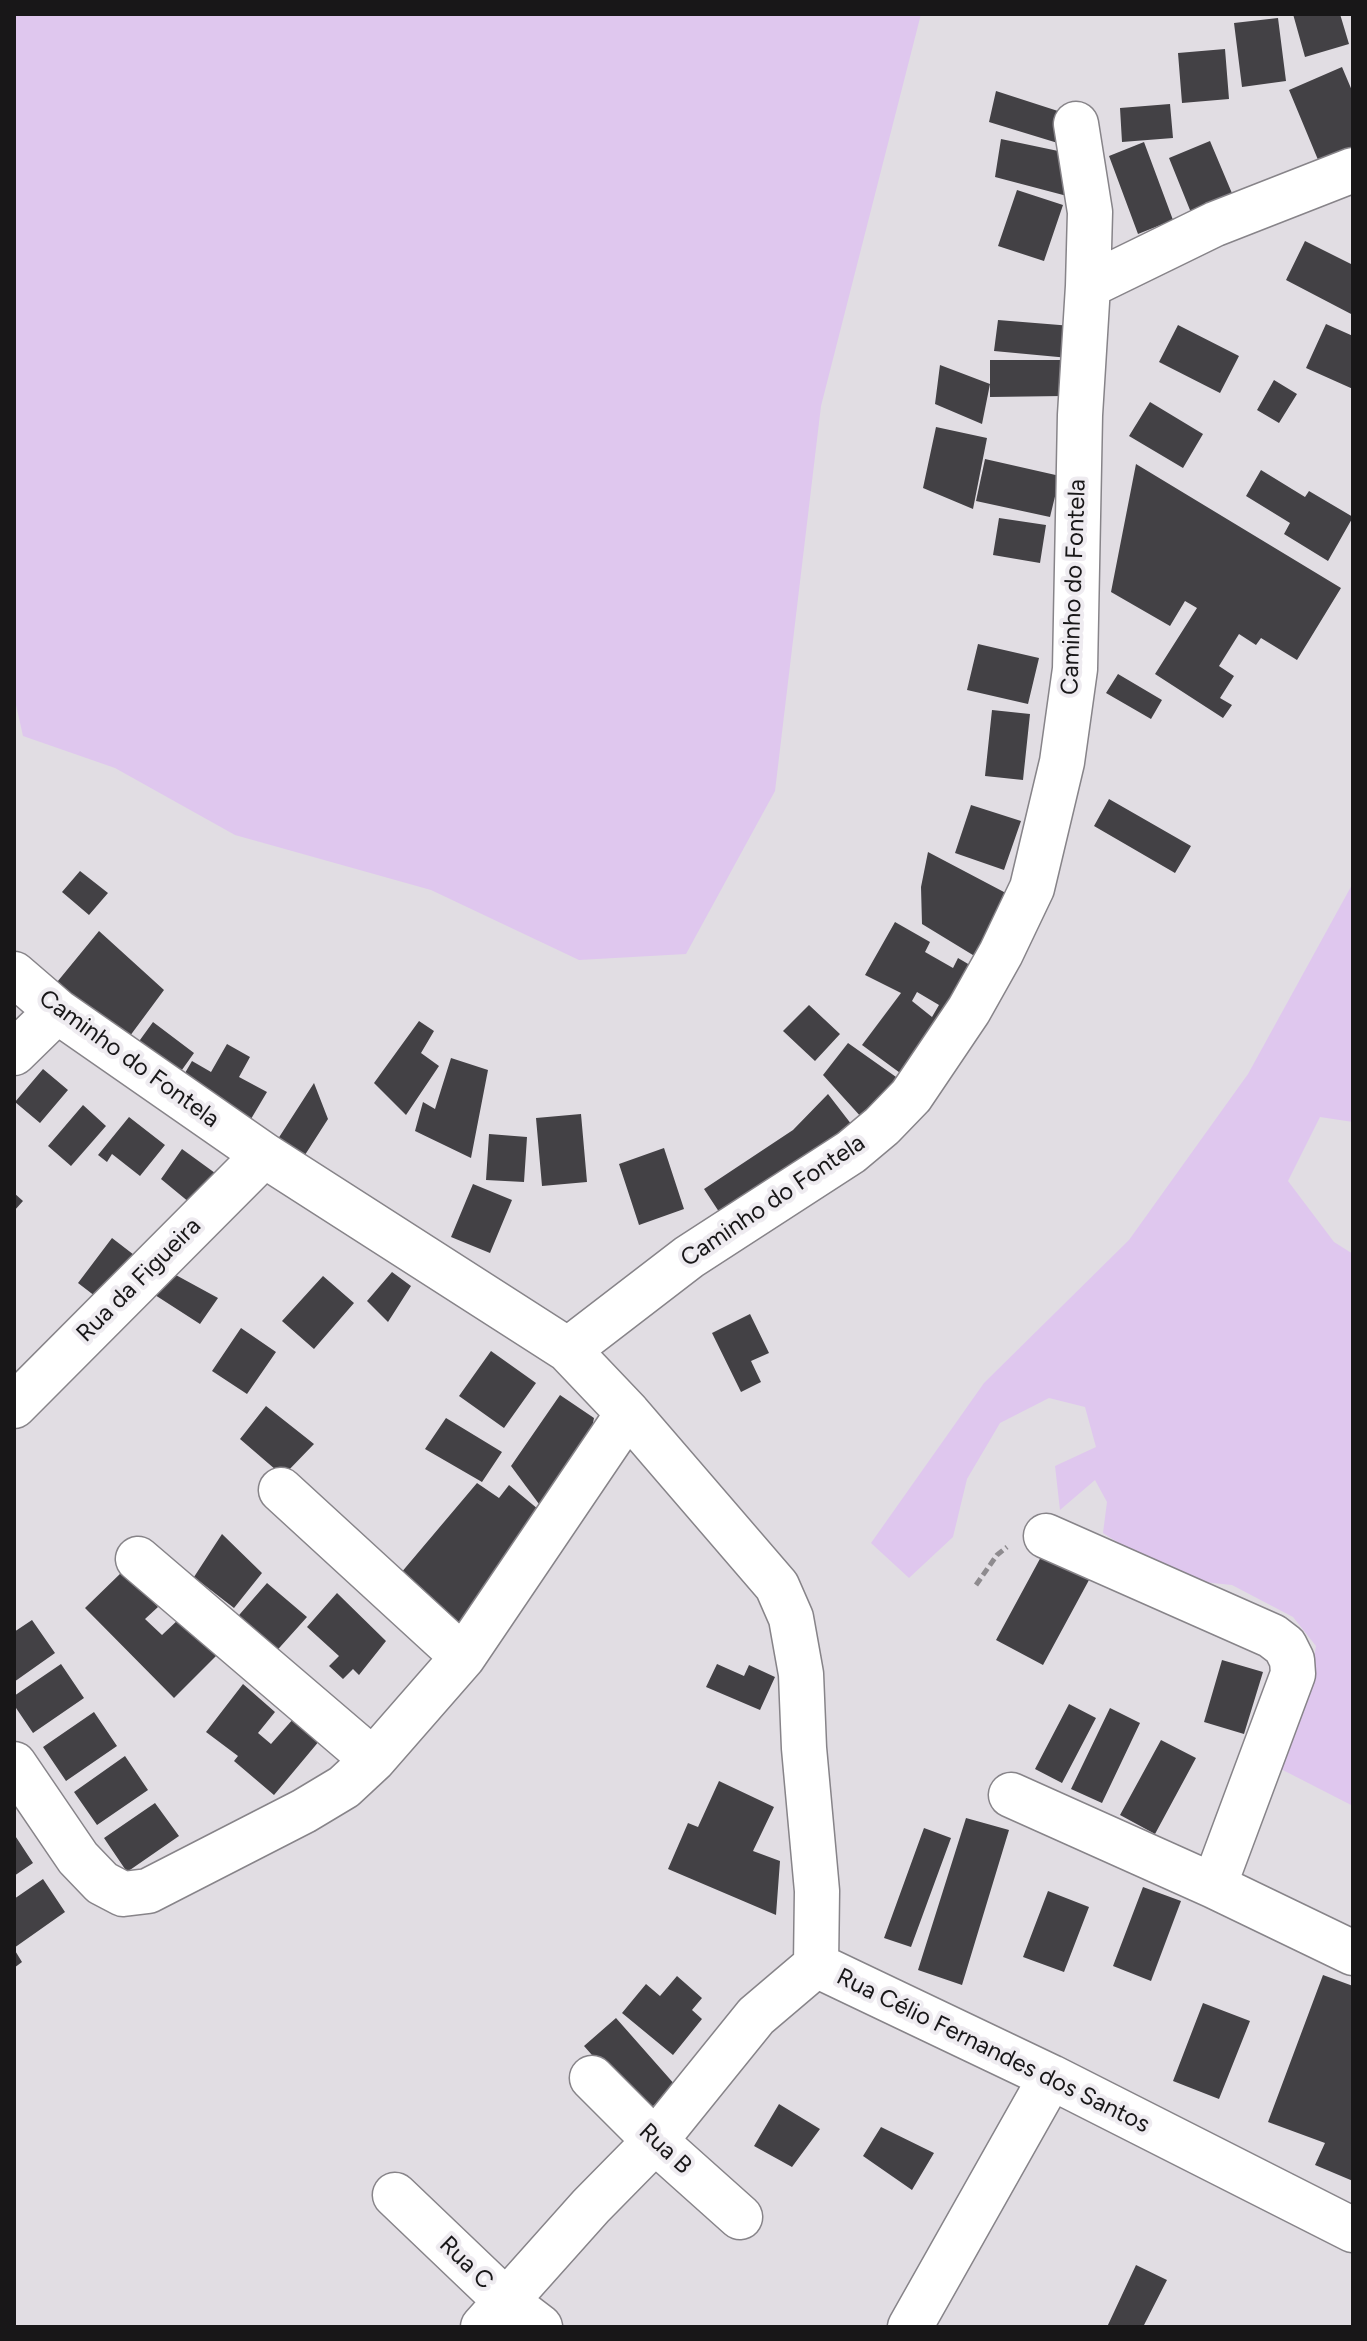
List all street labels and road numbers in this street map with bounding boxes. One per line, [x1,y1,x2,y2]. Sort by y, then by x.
street label: Caminho do Fontela [1056,479,1092,695]
street label: Caminho do Fontela [33,984,225,1134]
street label: Caminho do Fontela [675,1129,871,1273]
street label: Rua da Figueira [71,1212,207,1348]
street label: Rua Célio Fernandes dos Santos [832,1963,1154,2139]
street label: Rua B [633,2118,697,2180]
street label: Rua C [433,2230,499,2296]

